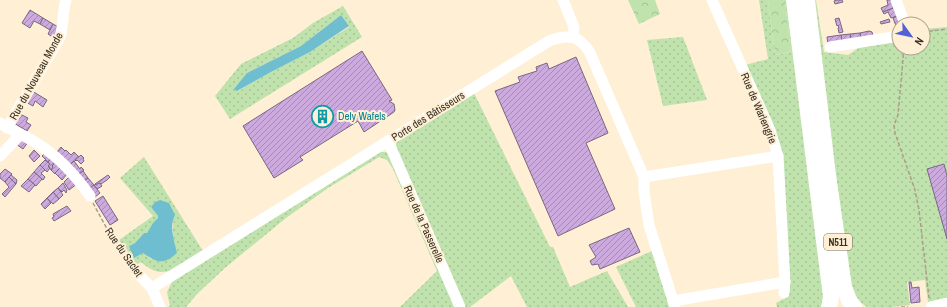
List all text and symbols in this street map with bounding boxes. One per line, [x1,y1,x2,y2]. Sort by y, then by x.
north arrow [891,16,931,56]
street label: Rue du Nouveau Monde [6,30,66,122]
text: N [912,35,927,48]
street label: Rue de Warlengrie [738,71,780,145]
street label: Porte des Bâtisseurs [389,88,468,144]
building icon: Dely Wafels [310,103,336,129]
place label: Dely Wafels [338,109,386,123]
street label: Rue de la Passerelle [401,183,447,265]
street label: Rue du Saclet [102,225,146,280]
road number: N511 [824,234,852,250]

